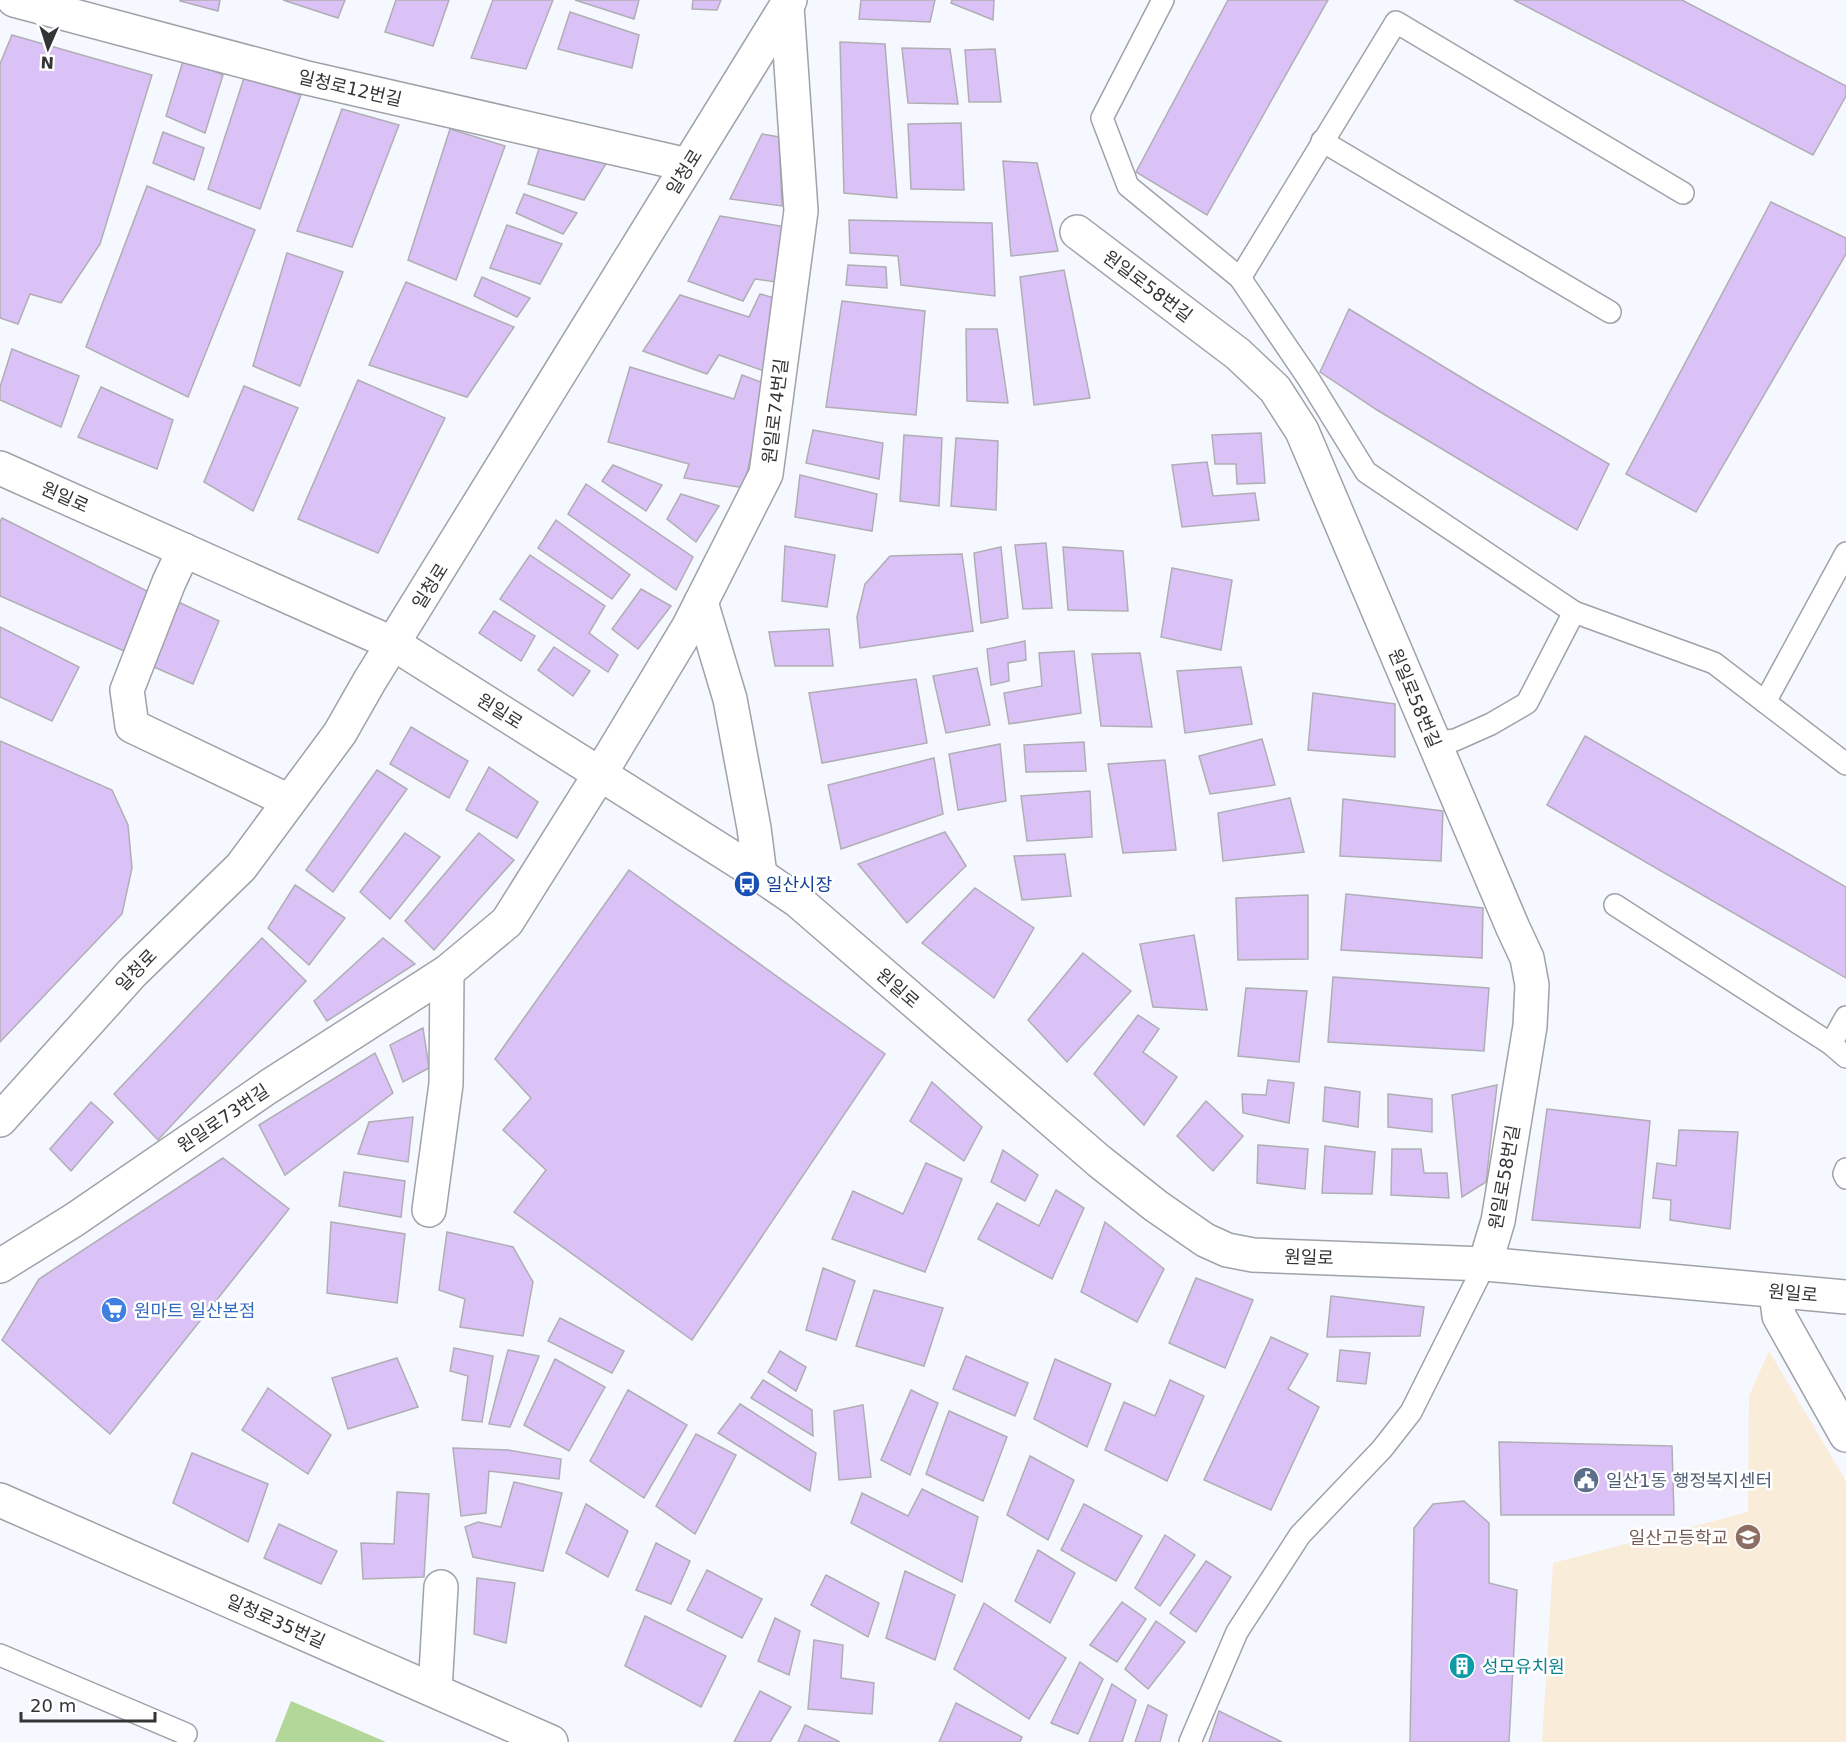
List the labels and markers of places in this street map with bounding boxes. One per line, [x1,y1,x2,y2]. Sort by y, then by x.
bus stop icon: 일산시장 [732,869,762,899]
place label: 일산시장 [766,874,832,895]
supermarket icon: 원마트 일산본점 [99,1295,129,1325]
place label: 원마트 일산본점 [134,1300,256,1321]
public building icon: 일산1동 행정복지센터 [1571,1465,1601,1495]
place label: 일산1동 행정복지센터 [1606,1470,1772,1491]
school or university icon: 일산고등학교 [1733,1522,1763,1552]
place label: 일산고등학교 [1629,1527,1728,1548]
building icon: 성모유치원 [1447,1651,1477,1681]
place label: 성모유치원 [1482,1656,1565,1677]

